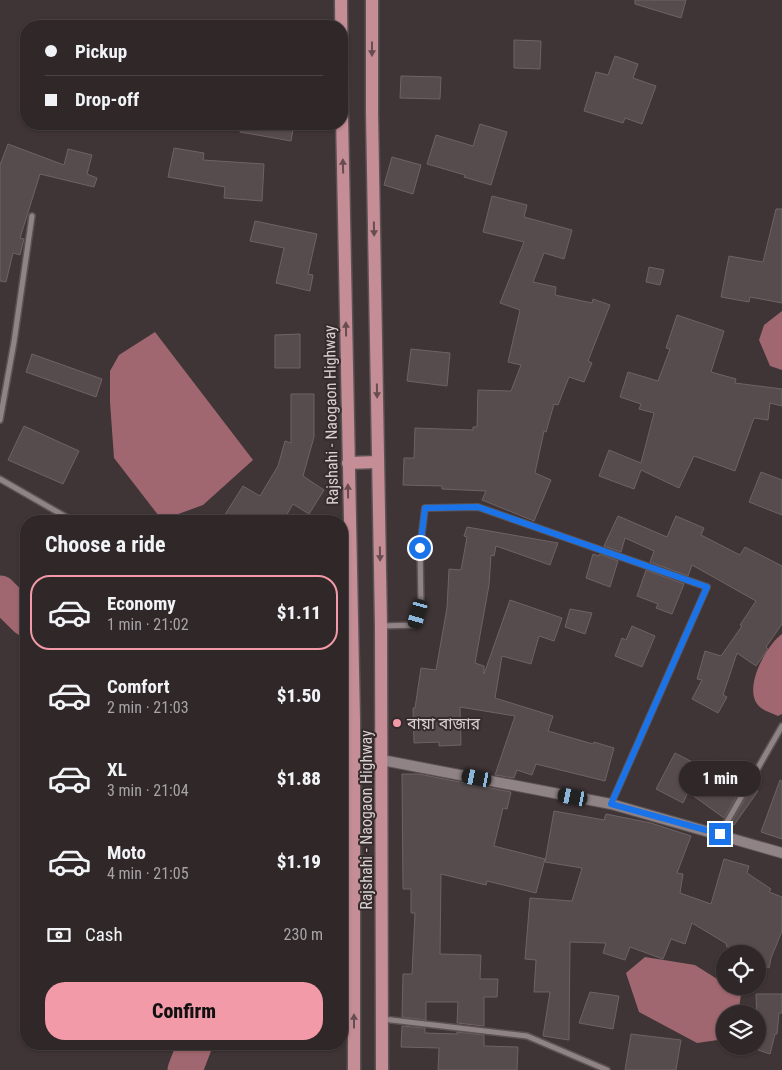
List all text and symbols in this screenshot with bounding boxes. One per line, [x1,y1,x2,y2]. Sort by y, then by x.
text: Pickup [75,40,127,63]
one-way arrow [368,41,376,57]
text: Drop-off [75,88,139,111]
one-way arrow [338,158,346,174]
one-way arrow [370,221,378,237]
one-way arrow [341,321,349,337]
street label: Rajshahi - Naogaon Highway [320,325,342,505]
one-way arrow [373,383,381,399]
one-way arrow [344,483,352,499]
text: Choose a ride [45,532,166,557]
route start [409,537,431,559]
one-way arrow [376,546,384,562]
icon: car [47,590,92,635]
text: Economy [107,592,176,615]
car [406,598,429,630]
text: $1.11 [277,601,321,624]
text: 1 min · 21:02 [107,615,189,634]
icon: car [47,673,92,718]
text: Comfort [107,675,170,698]
text: $1.50 [277,684,321,707]
text: 2 min · 21:03 [107,698,189,717]
place label: বায়া বাজার [406,714,481,733]
marker: বায়া বাজার [391,717,403,729]
street label: Rajshahi - Naogaon Highway [357,730,376,910]
icon: car [47,756,92,801]
text: XL [107,758,127,781]
callout: 1 min [679,762,761,796]
text: $1.88 [277,767,321,790]
car [460,768,493,788]
text: 1 min [702,769,738,788]
text: 3 min · 21:04 [107,781,189,800]
car [556,787,589,807]
route end [709,823,731,845]
icon: car [47,839,92,884]
text: Moto [107,841,146,864]
text: $1.19 [277,850,321,873]
text: 4 min · 21:05 [107,864,189,883]
icon: cash [45,921,73,949]
text: Cash [85,923,123,946]
text: 230 m [284,925,323,944]
map controls [716,945,766,1055]
button: locate [716,945,766,995]
button: Confirm [45,982,323,1040]
button: layers [716,1005,766,1055]
one-way arrow [350,1013,358,1029]

